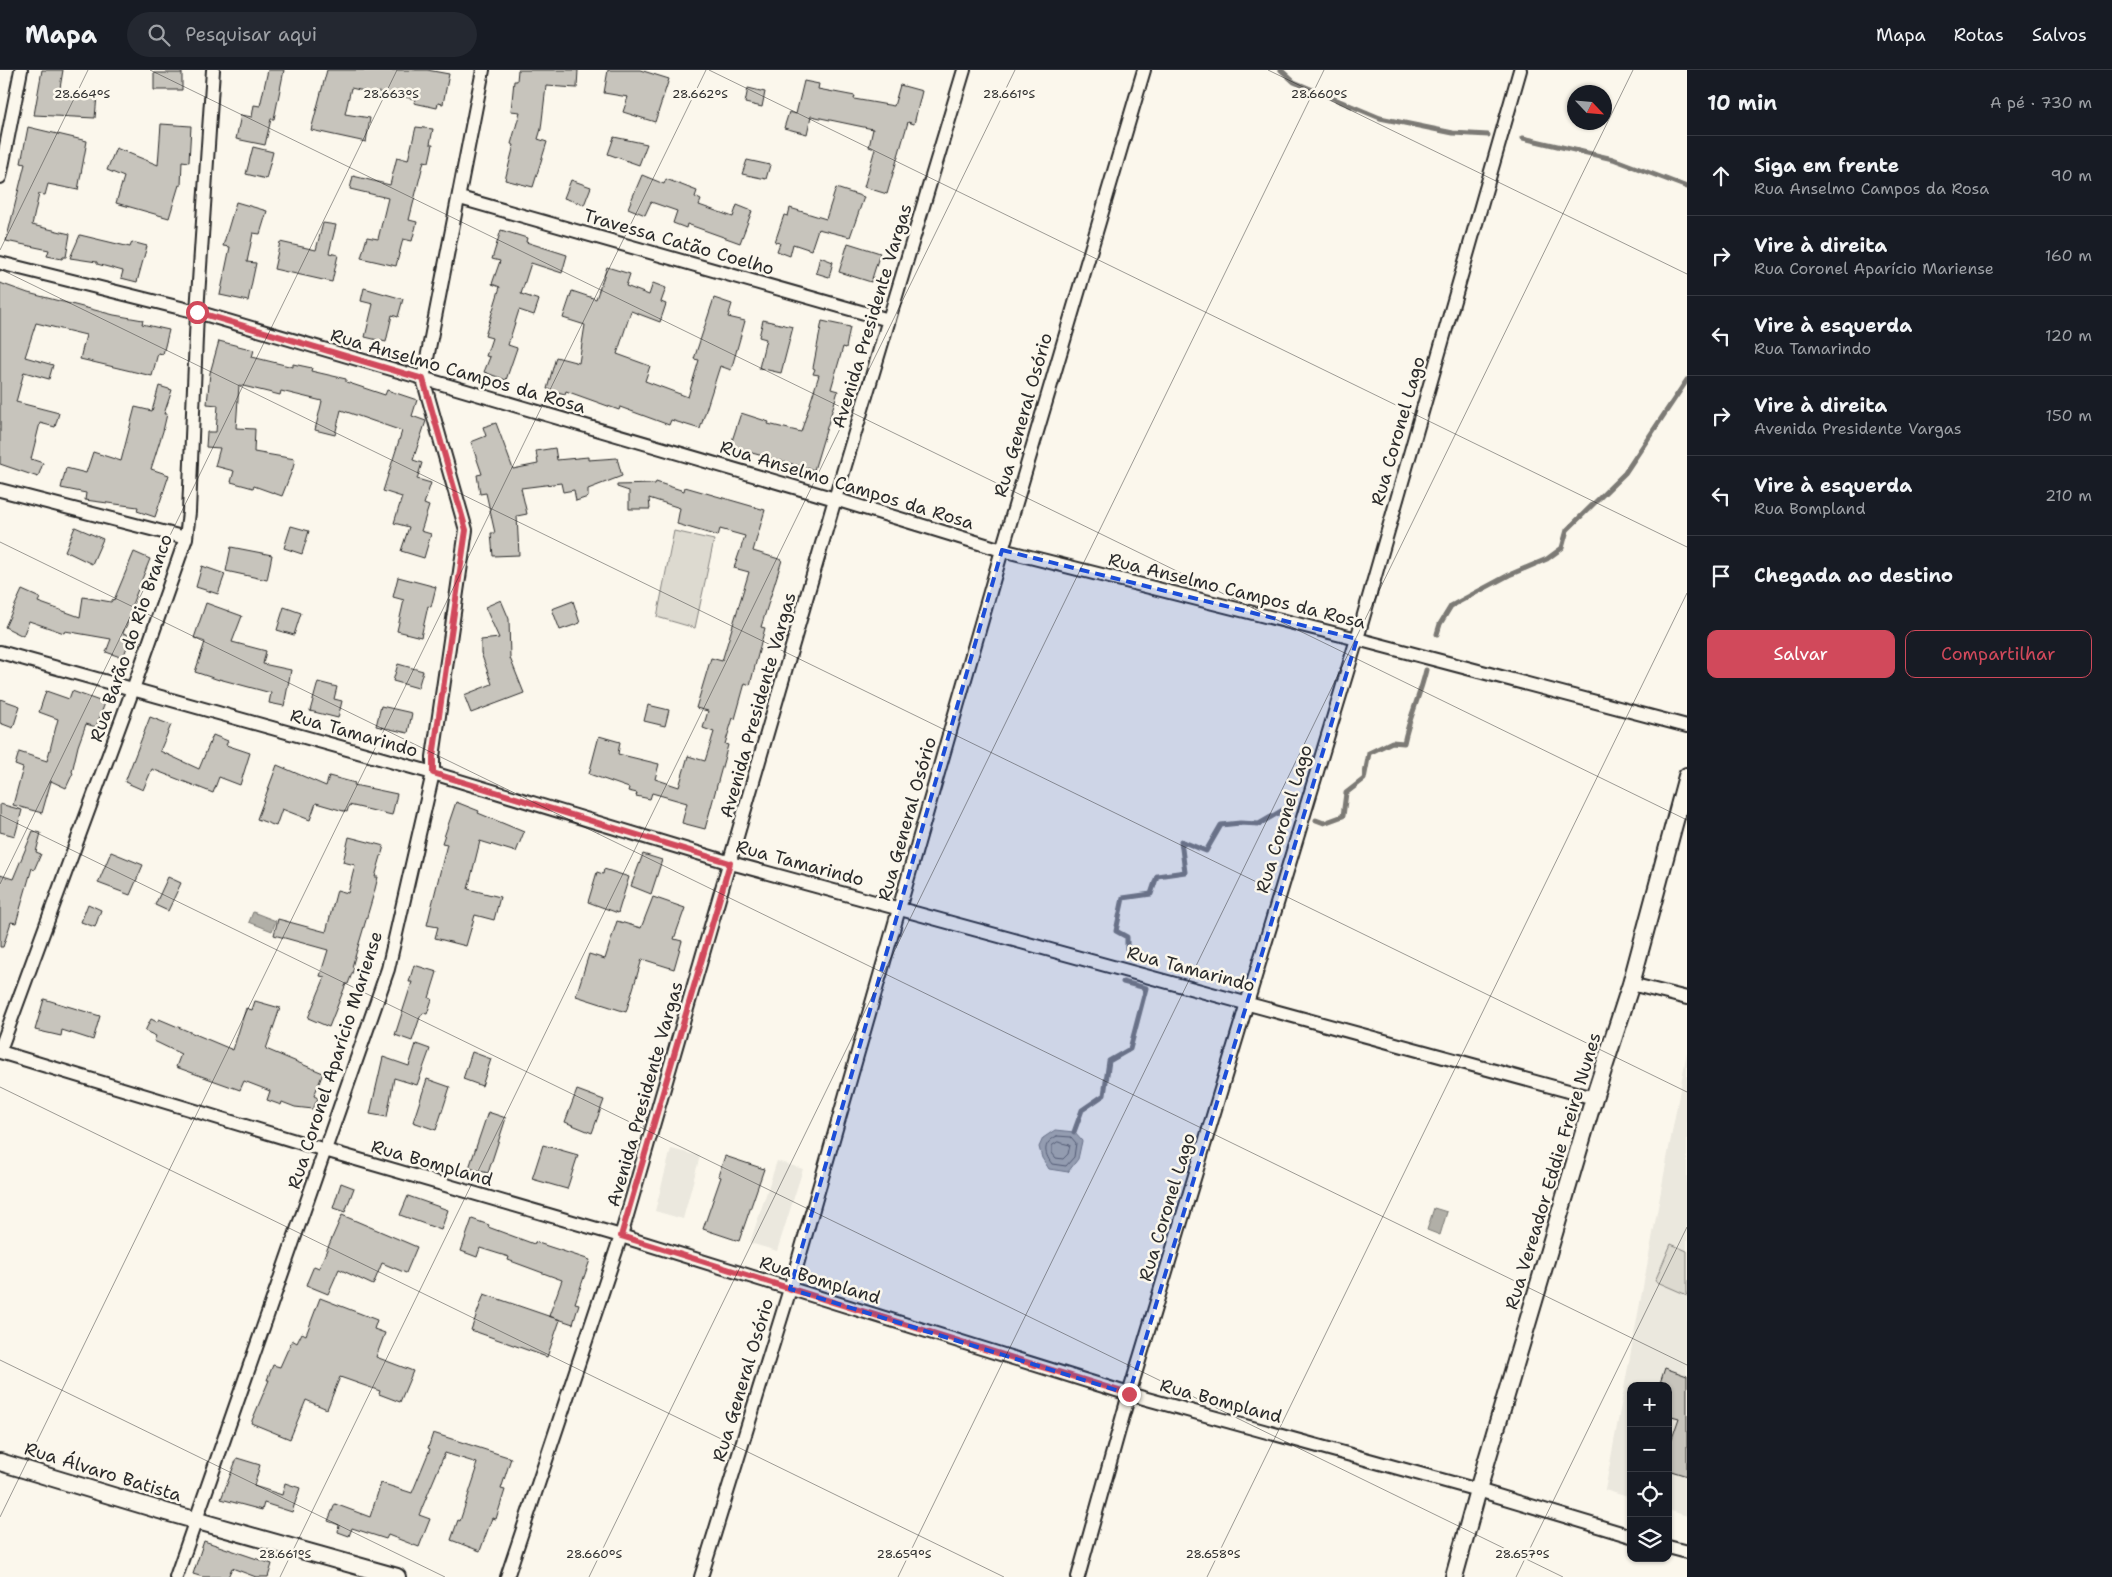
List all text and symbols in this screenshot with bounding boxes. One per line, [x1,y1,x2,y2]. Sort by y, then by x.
search box [127,12,477,57]
text: Mapa [25,19,97,51]
icon: search [145,21,173,49]
text: Pesquisar aqui [185,22,317,47]
text: Mapa [1876,23,1926,47]
text: Rotas [1954,23,2004,47]
text: Salvos [2032,23,2087,47]
north arrow [1567,85,1612,130]
text: 28.664°S [54,86,110,102]
text: 28.663°S [363,86,419,102]
text: 28.662°S [672,86,728,102]
text: 28.661°S [983,86,1035,102]
text: 28.660°S [1291,86,1347,102]
text: 10 min [1707,89,1777,117]
text: A pé · 730 m [1990,92,2092,113]
text: Siga em frente [1754,153,1899,178]
icon: ahead [1707,162,1735,190]
text: 90 m [2051,165,2092,186]
text: Rua Anselmo Campos da Rosa [1754,178,1989,199]
street label: Avenida Presidente Vargas [826,201,918,431]
street label: Travessa Catão Coelho [581,203,777,281]
text: Vire à direita [1754,233,1887,258]
icon: right [1707,242,1735,270]
text: 160 m [2045,245,2092,266]
text: Rua Coronel Aparício Mariense [1754,258,1994,279]
route start [186,301,209,324]
text: Vire à esquerda [1754,313,1912,338]
icon: left [1707,322,1735,350]
street label: Rua Anselmo Campos da Rosa [328,323,588,419]
text: 120 m [2045,325,2092,346]
street label: Rua General Osório [988,330,1058,500]
text: Rua Tamarindo [1754,338,1871,359]
street label: Rua Coronel Lago [1365,354,1431,508]
text: Vire à direita [1754,393,1887,418]
icon: right [1707,402,1735,430]
text: 150 m [2045,405,2092,426]
text: Avenida Presidente Vargas [1754,418,1962,439]
street label: Rua Anselmo Campos da Rosa [717,435,977,535]
text: Vire à esquerda [1754,473,1912,498]
icon: left [1707,482,1735,510]
text: 210 m [2045,485,2092,506]
text: Rua Bompland [1754,498,1866,519]
street label: Rua Barão do Rio Branco [84,531,178,745]
street label: Rua Anselmo Campos da Rosa [1106,547,1368,635]
icon: arrive [1707,562,1735,590]
text: Chegada ao destino [1754,563,1953,588]
street label: Avenida Presidente Vargas [714,589,802,821]
button: Salvar [1707,630,1895,678]
button: Compartilhar [1905,630,2092,678]
street label: Rua Tamarindo [287,703,421,763]
street label: Rua General Osório [872,734,942,904]
street label: Rua Coronel Lago [1250,742,1318,896]
street label: Rua Tamarindo [733,834,867,892]
street label: Rua Coronel Aparício Mariense [282,928,388,1192]
street label: Rua Tamarindo [1124,940,1258,998]
street label: Avenida Presidente Vargas [601,978,689,1210]
street label: Rua Vereador Eddie Freire Nunes [1499,1030,1607,1312]
street label: Rua Coronel Lago [1133,1130,1201,1284]
street label: Rua Bompland [368,1134,496,1192]
street label: Rua Bompland [756,1250,884,1310]
street label: Rua General Osório [707,1295,779,1465]
street label: Rua Bompland [1157,1373,1285,1429]
map controls [1627,1382,1672,1562]
button: + [1627,1382,1672,1427]
route end [1118,1383,1141,1406]
button: − [1627,1427,1672,1472]
street label: Rua Álvaro Batista [21,1437,185,1507]
button: locate [1627,1472,1672,1517]
button: layers [1627,1517,1672,1562]
text: 28.661°S [259,1546,311,1562]
text: 28.660°S [566,1546,622,1562]
text: 28.659°S [877,1546,932,1562]
text: 28.658°S [1185,1546,1241,1562]
text: 28.657°S [1495,1546,1550,1562]

